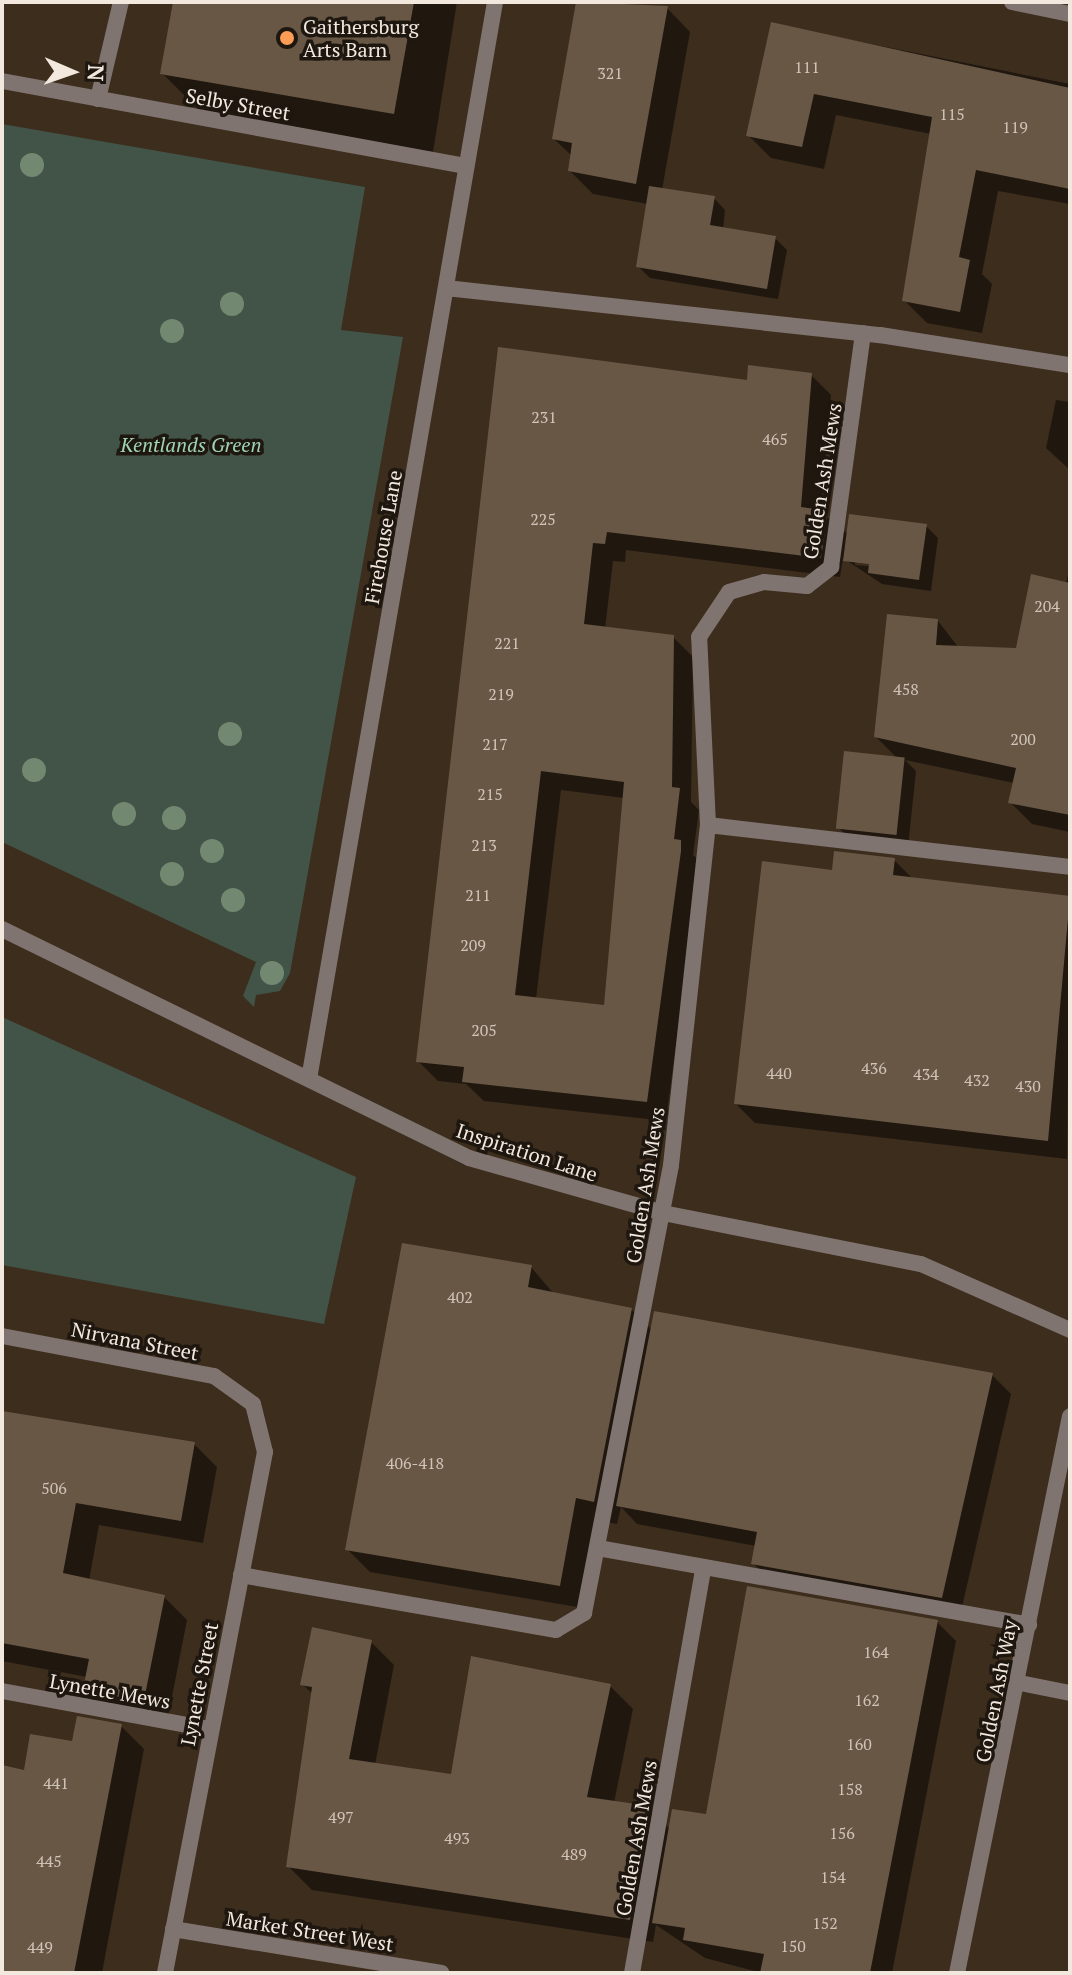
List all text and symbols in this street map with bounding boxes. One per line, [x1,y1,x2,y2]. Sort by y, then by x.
place label: Gaithersburg Arts Barn [303,14,419,61]
marker: Gaithersburg Arts Barn [278,29,296,47]
north arrow [32,32,112,112]
house number: 111 [794,57,820,77]
house number: 321 [597,63,623,83]
text: N [82,64,111,82]
street label: Selby Street [184,83,292,125]
house number: 115 [939,104,965,124]
house number: 119 [1002,117,1028,137]
street label: Golden Ash Mews [798,401,846,561]
house number: 231 [531,407,557,427]
house number: 465 [762,429,788,449]
park label: Kentlands Green [121,432,261,456]
street label: Firehouse Lane [359,468,407,606]
house number: 225 [530,509,556,529]
house number: 204 [1034,596,1060,616]
house number: 221 [494,633,520,653]
house number: 458 [893,679,919,699]
house number: 219 [488,684,514,704]
house number: 200 [1010,729,1036,749]
house number: 217 [482,734,508,754]
house number: 215 [477,784,503,804]
house number: 213 [471,835,497,855]
house number: 211 [465,885,491,905]
house number: 209 [460,935,486,955]
house number: 205 [471,1020,497,1040]
house number: 436 [861,1058,887,1078]
house number: 440 [766,1063,792,1083]
house number: 434 [913,1064,939,1084]
house number: 432 [964,1070,990,1090]
house number: 430 [1015,1076,1041,1096]
street label: Golden Ash Mews [621,1105,669,1265]
street label: Inspiration Lane [453,1118,601,1186]
house number: 402 [447,1287,473,1307]
street label: Nirvana Street [69,1317,201,1365]
house number: 406-418 [386,1453,444,1473]
house number: 506 [41,1478,67,1498]
street label: Golden Ash Way [970,1617,1022,1765]
street label: Lynette Street [175,1620,223,1748]
house number: 164 [863,1642,889,1662]
street label: Lynette Mews [48,1669,172,1713]
house number: 162 [854,1690,880,1710]
house number: 160 [846,1734,872,1754]
street label: Golden Ash Mews [610,1758,662,1918]
house number: 441 [43,1773,69,1793]
house number: 158 [837,1779,863,1799]
house number: 497 [328,1807,354,1827]
house number: 156 [829,1823,855,1843]
house number: 493 [444,1828,470,1848]
house number: 489 [561,1844,587,1864]
house number: 445 [36,1851,62,1871]
house number: 154 [820,1867,846,1887]
street label: Market Street West [225,1906,395,1956]
house number: 152 [812,1913,838,1933]
house number: 150 [780,1936,806,1956]
house number: 449 [27,1937,53,1957]

